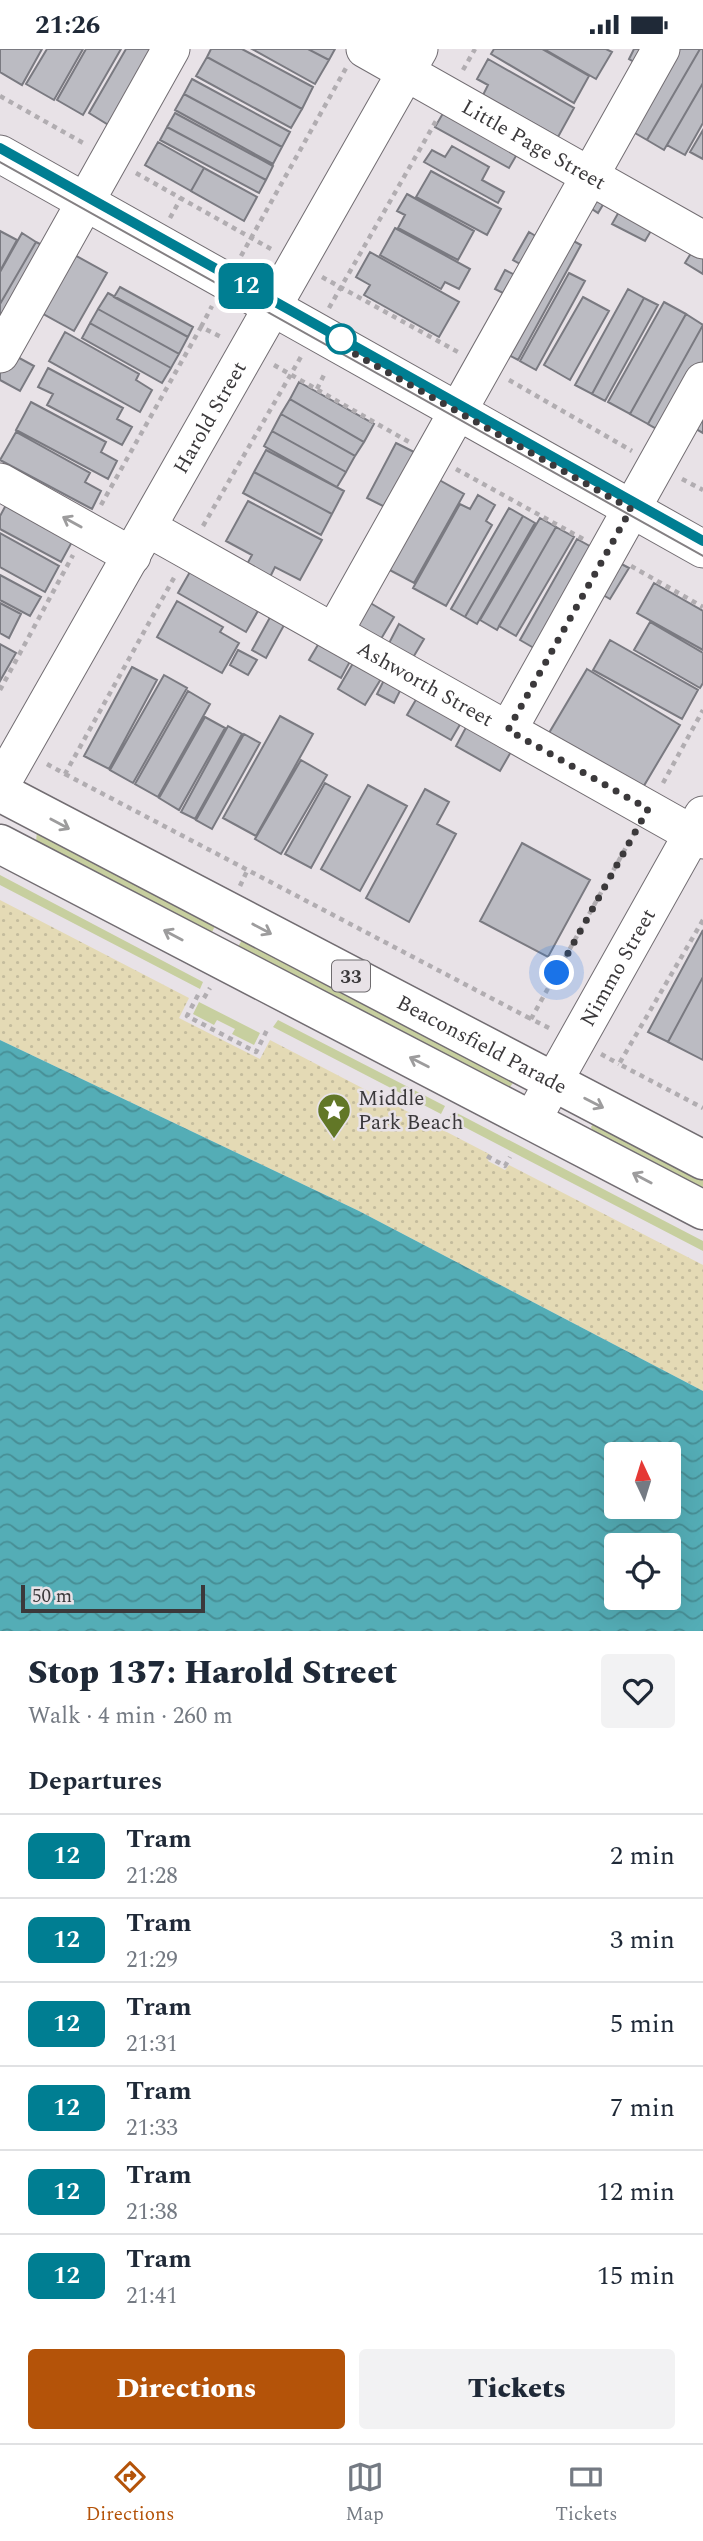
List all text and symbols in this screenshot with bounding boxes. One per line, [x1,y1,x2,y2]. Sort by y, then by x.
text: 21:26 [35,5,100,45]
street label: Little Page Street [455,92,612,199]
line badge: 12 [215,263,278,309]
text: 12 [233,268,259,304]
unlabelled marker [326,324,356,354]
street label: Harold Street [166,356,255,480]
one-way arrow [63,515,83,529]
street label: Ashworth Street [351,633,499,736]
one-way arrow [50,817,70,831]
street label: Nimmo Street [572,903,664,1033]
one-way arrow [251,923,272,936]
one-way arrow [163,928,184,941]
your location [539,955,574,990]
road number: 33 [332,960,370,991]
street label: Beaconsfield Parade [391,987,572,1103]
one-way arrow [409,1055,430,1068]
place label: Middle Park Beach [358,1083,463,1139]
place icon: Middle Park Beach [315,1091,353,1140]
one-way arrow [583,1097,604,1111]
one-way arrow [633,1171,653,1185]
north arrow [604,1442,681,1519]
map controls [604,1442,681,1610]
button: locate [604,1533,681,1610]
scale bar [21,1582,205,1614]
text: 50 m [32,1582,72,1611]
text: Stop 137: Harold Street [28,1648,397,1698]
button: heart [601,1654,675,1728]
text: Walk · 4 min · 260 m [28,1699,233,1734]
text: Departures [28,1761,162,1801]
text: Tram [126,1819,192,1859]
text: 2 min [610,1836,675,1876]
text: 12 [53,1838,80,1874]
text: 21:28 [126,1859,178,1894]
text: Tram [126,1903,192,1943]
text: 3 min [610,1920,675,1960]
text: 12 [53,1922,80,1958]
text: 21:29 [126,1943,178,1978]
text: Tram [126,1987,192,2027]
text: 5 min [610,2004,675,2044]
text: 12 [53,2006,80,2042]
text: 21:31 [126,2027,178,2062]
text: Tram [126,2071,192,2111]
text: 7 min [610,2088,675,2128]
text: 12 [53,2090,80,2126]
text: 21:33 [126,2111,178,2146]
text: Tram [126,2155,192,2195]
text: 12 min [597,2172,675,2212]
text: 12 [53,2174,80,2210]
text: 21:38 [126,2195,178,2230]
text: Tram [126,2239,192,2279]
text: 15 min [597,2256,675,2296]
text: 12 [53,2258,80,2294]
text: 21:41 [126,2279,178,2314]
button: Directions [28,2349,345,2429]
button: Tickets [359,2349,675,2429]
tab: Directions [86,2458,174,2529]
tab: Map [346,2458,384,2529]
tab: Tickets [555,2458,617,2529]

